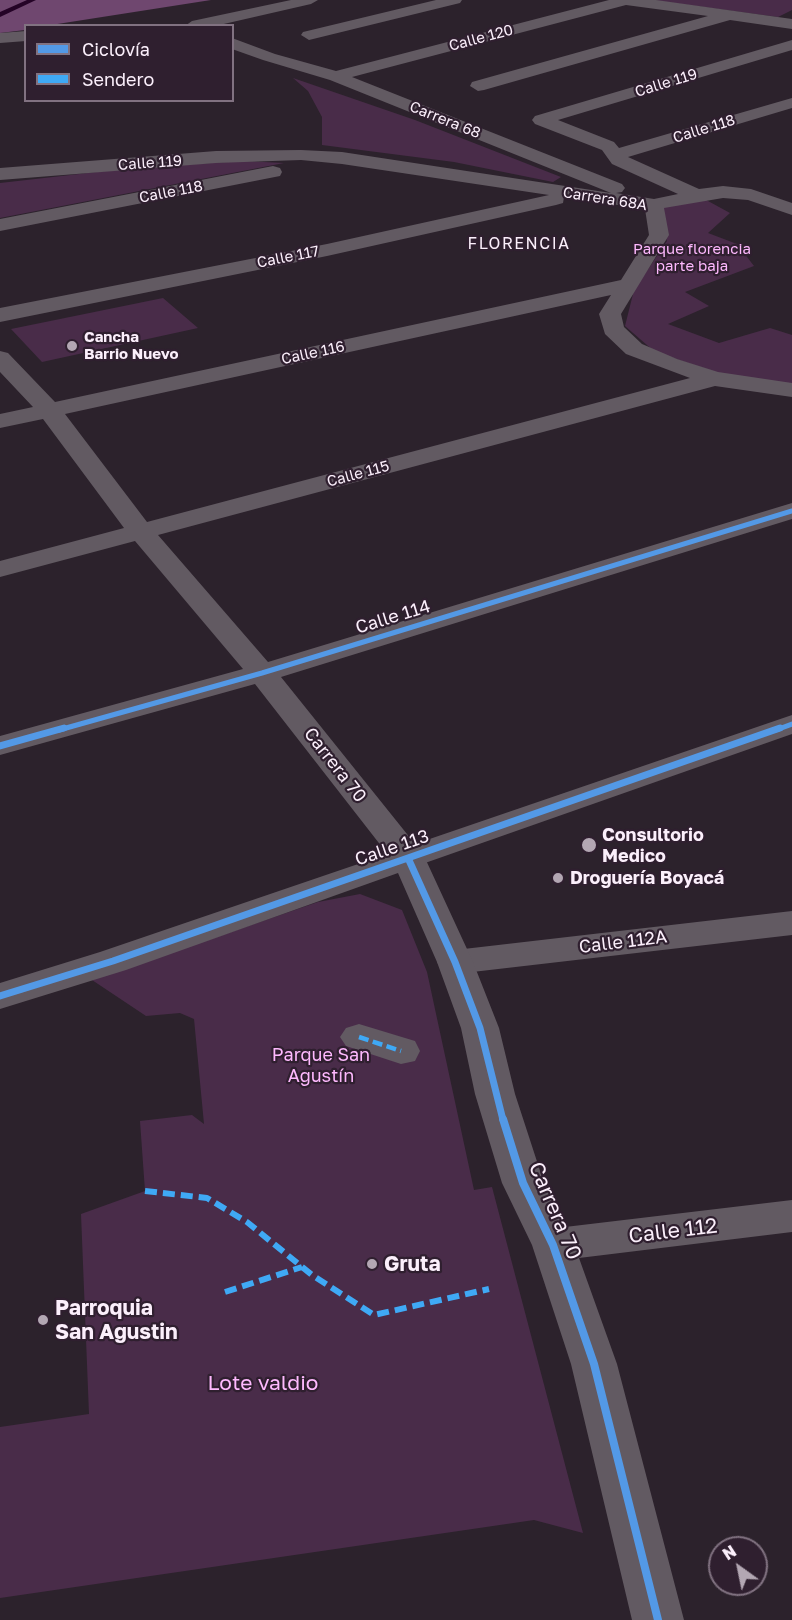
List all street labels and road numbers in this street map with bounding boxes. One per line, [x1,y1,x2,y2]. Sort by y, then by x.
street label: Calle 120 [447,21,515,55]
street label: Calle 119 [633,65,699,101]
street label: Carrera 68 [407,98,483,142]
street label: Calle 118 [671,111,737,147]
street label: Calle 119 [117,152,183,174]
street label: Calle 118 [138,177,204,207]
street label: Carrera 68A [562,183,648,215]
street label: Calle 117 [255,242,321,272]
street label: Calle 116 [280,338,346,368]
street label: Calle 115 [325,457,391,491]
street label: Calle 114 [353,595,433,639]
street label: Carrera 70 [299,723,371,807]
street label: Calle 113 [352,825,432,871]
street label: Calle 112A [578,926,668,958]
street label: Carrera 70 [523,1158,587,1264]
street label: Calle 112 [627,1213,719,1249]

